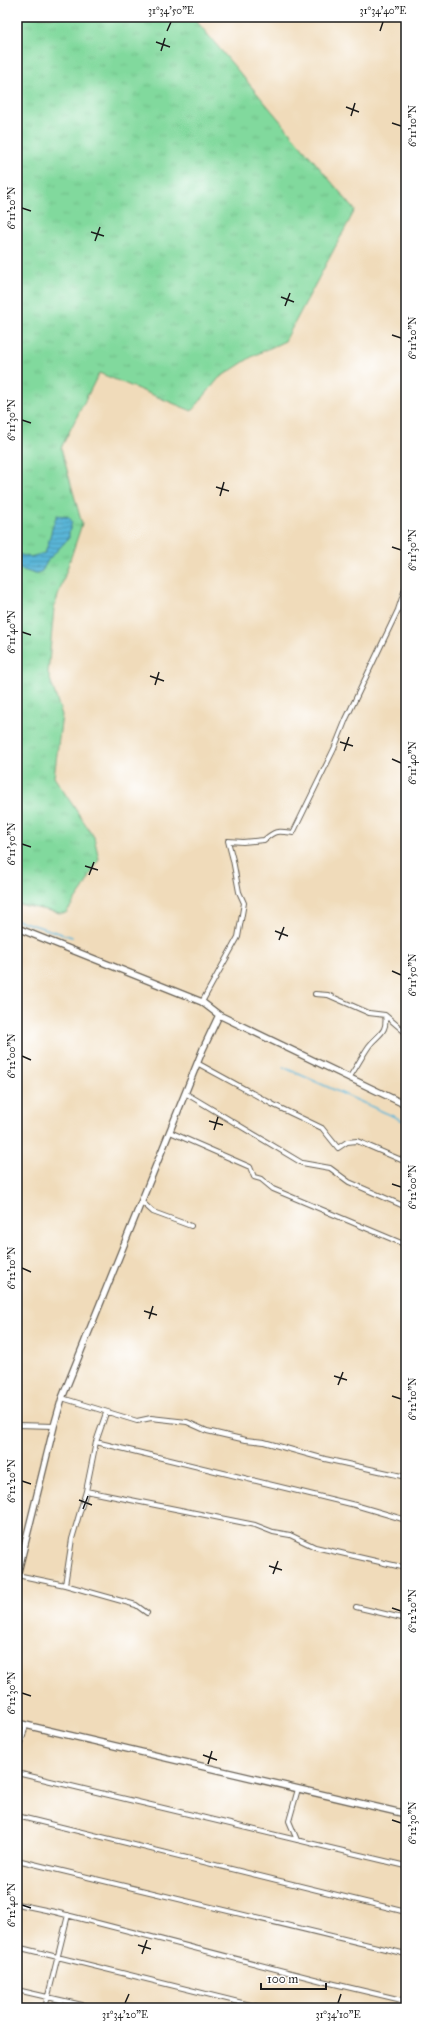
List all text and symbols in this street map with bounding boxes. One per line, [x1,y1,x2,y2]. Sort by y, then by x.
text: 31°34'50"E [148,5,194,17]
text: 31°34'40"E [360,5,406,17]
text: 6°11'10"N [407,104,419,147]
text: 6°11'20"N [6,186,18,230]
text: 6°11'20"N [407,316,419,360]
text: 6°11'30"N [6,398,18,441]
text: 6°11'30"N [407,528,419,571]
text: 6°11'40"N [6,610,18,654]
text: 6°11'40"N [407,741,419,785]
text: 6°11'50"N [6,822,18,865]
text: 6°11'50"N [407,953,419,996]
text: 6°12'00"N [6,1033,18,1078]
text: 6°12'00"N [407,1164,419,1209]
text: 6°12'10"N [6,1246,18,1289]
text: 6°12'10"N [407,1377,419,1420]
text: 6°12'20"N [6,1458,18,1503]
text: 6°12'20"N [407,1588,419,1633]
text: 6°12'30"N [6,1671,18,1715]
text: 6°12'30"N [407,1801,419,1845]
text: 6°12'40"N [6,1882,18,1927]
scale bar [261,1965,326,1991]
text: 100 m [267,1972,298,1986]
text: 31°34'20"E [102,2009,148,2021]
text: 31°34'10"E [315,2009,361,2021]

